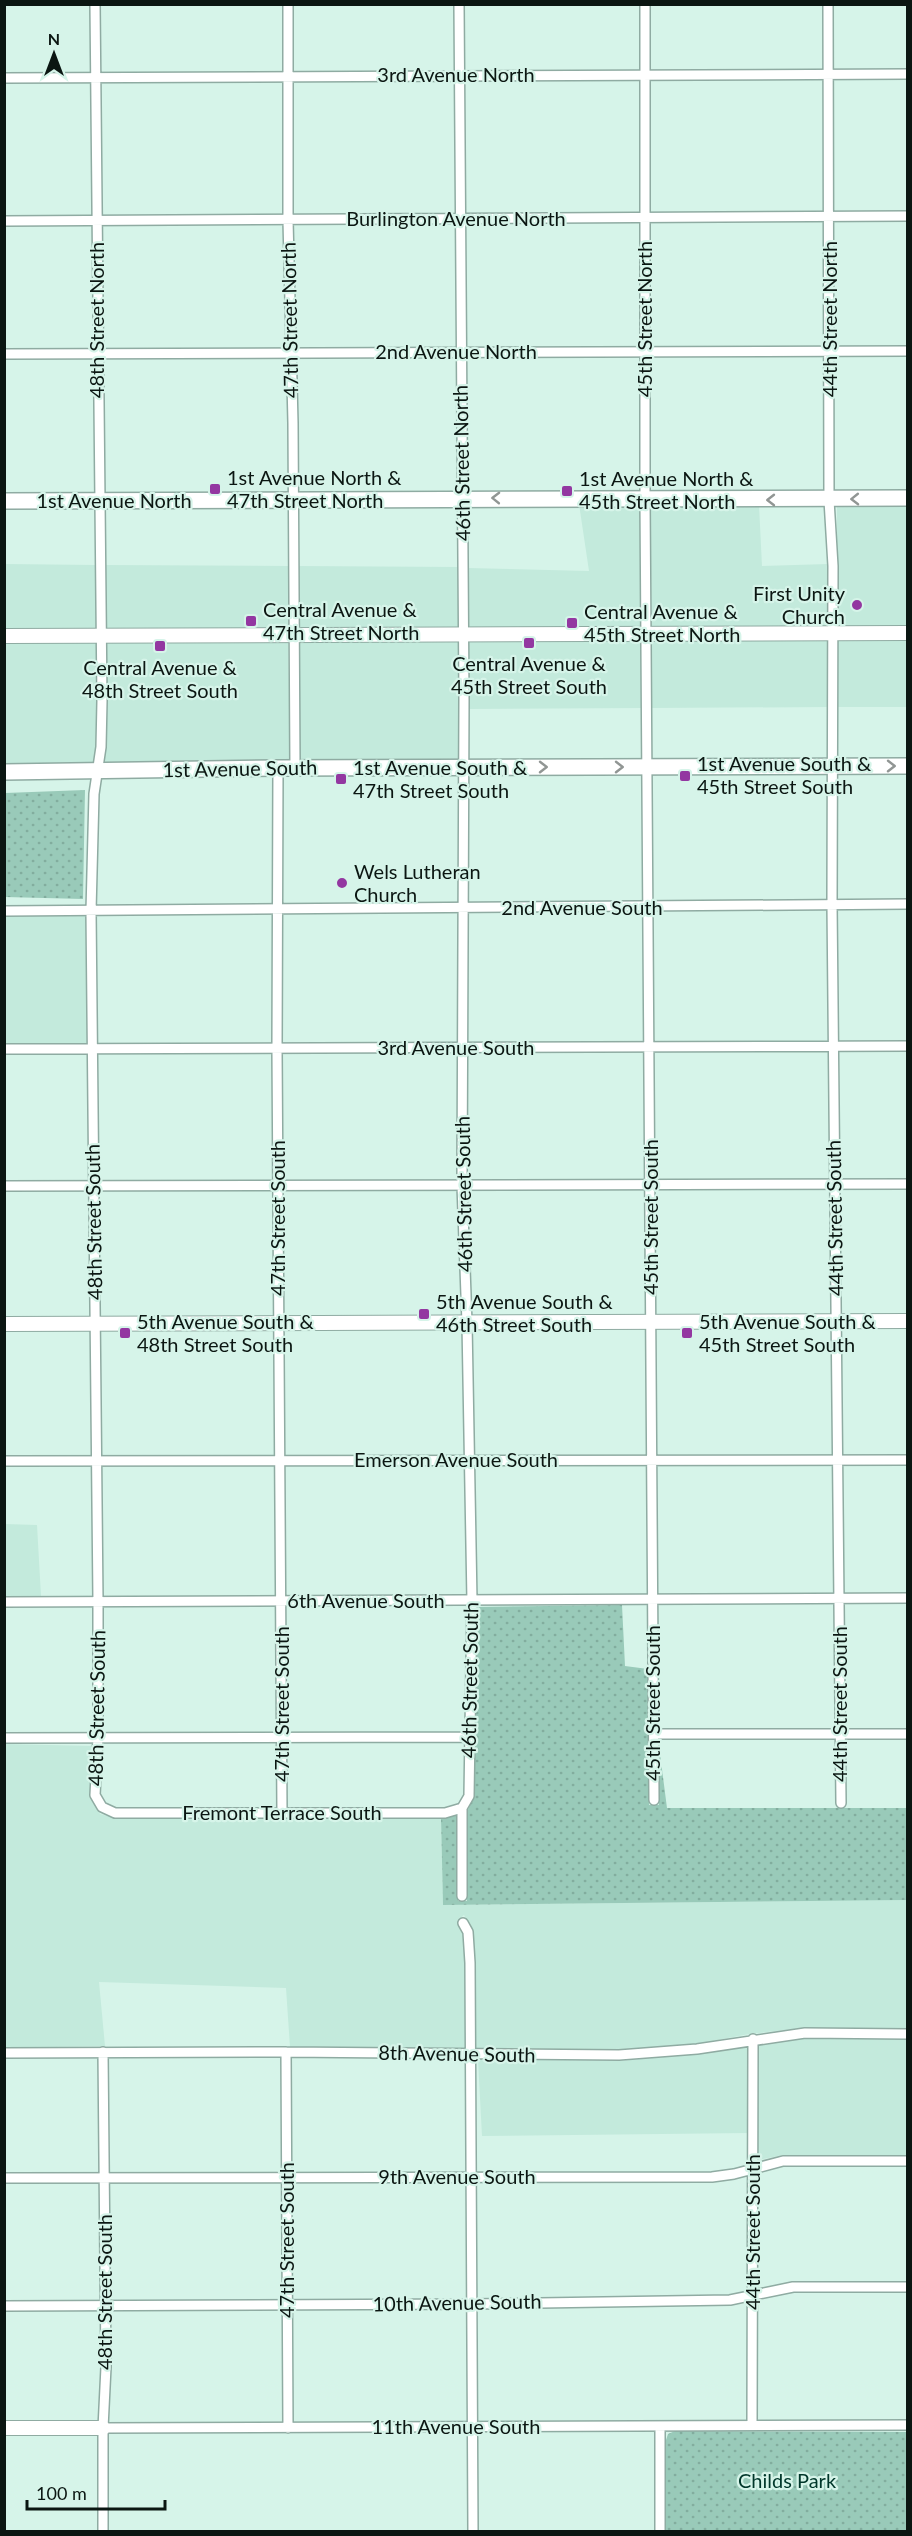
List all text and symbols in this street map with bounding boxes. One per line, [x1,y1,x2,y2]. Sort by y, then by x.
north arrow [24,24,84,84]
text: N [48,29,60,48]
street label: 3rd Avenue North [377,62,535,86]
street label: Burlington Avenue North [346,206,566,230]
street label: 45th Street North [632,241,656,397]
street label: 44th Street North [817,241,841,397]
street label: 48th Street North [84,242,108,398]
street label: 47th Street North [276,242,302,398]
street label: 2nd Avenue North [375,339,537,363]
street label: 46th Street North [448,385,474,541]
place label: 1st Avenue North & 47th Street North [227,465,402,512]
place label: 1st Avenue North & 45th Street North [579,466,754,513]
marker: 1st Avenue North & 47th Street North [208,482,222,496]
marker: 1st Avenue North & 45th Street North [560,484,574,498]
street label: 1st Avenue North [36,488,192,512]
one-way arrow [491,492,500,504]
one-way arrow [851,493,860,505]
one-way arrow [766,494,775,506]
place label: First Unity Church [753,581,846,628]
place label: Central Avenue & 47th Street North [263,597,419,644]
marker: First Unity Church [850,598,864,612]
place label: Central Avenue & 45th Street North [584,599,740,646]
marker: Central Avenue & 47th Street North [244,614,258,628]
marker: Central Avenue & 45th Street North [565,616,579,630]
marker: Central Avenue & 45th Street South [522,636,536,650]
marker: Central Avenue & 48th Street South [153,639,167,653]
place label: Central Avenue & 45th Street South [451,651,607,698]
place label: Central Avenue & 48th Street South [82,655,238,702]
place label: 1st Avenue South & 45th Street South [697,751,872,798]
street label: 1st Avenue South [162,755,318,781]
place label: 1st Avenue South & 47th Street South [353,755,528,802]
one-way arrow [887,760,896,772]
one-way arrow [539,761,548,773]
one-way arrow [614,761,623,773]
marker: 1st Avenue South & 45th Street South [678,769,692,783]
marker: 1st Avenue South & 47th Street South [334,772,348,786]
place label: Wels Lutheran Church [354,859,481,906]
marker: Wels Lutheran Church [335,876,349,890]
street label: 2nd Avenue South [501,895,663,919]
street label: 3rd Avenue South [377,1035,535,1059]
street label: 46th Street South [450,1116,476,1272]
street label: 45th Street South [638,1139,662,1295]
street label: 47th Street South [265,1140,289,1296]
street label: 44th Street South [821,1140,847,1296]
street label: 48th Street South [80,1144,106,1300]
place label: 5th Avenue South & 46th Street South [436,1289,613,1336]
marker: 5th Avenue South & 46th Street South [417,1307,431,1321]
place label: 5th Avenue South & 48th Street South [137,1309,314,1356]
place label: 5th Avenue South & 45th Street South [699,1309,876,1356]
marker: 5th Avenue South & 48th Street South [118,1326,132,1340]
marker: 5th Avenue South & 45th Street South [680,1326,694,1340]
street label: Emerson Avenue South [354,1447,558,1471]
street label: 6th Avenue South [287,1588,445,1612]
street label: 46th Street South [456,1602,482,1758]
street label: 45th Street South [640,1625,664,1781]
street label: 47th Street South [269,1626,293,1782]
street label: 44th Street South [827,1626,851,1782]
street label: 48th Street South [83,1630,109,1786]
street label: Fremont Terrace South [182,1800,382,1824]
street label: 8th Avenue South [378,2040,536,2066]
street label: 44th Street South [740,2154,764,2310]
street label: 47th Street South [274,2162,298,2318]
street label: 9th Avenue South [378,2164,536,2188]
street label: 48th Street South [92,2214,116,2370]
street label: 10th Avenue South [372,2289,542,2315]
street label: 11th Avenue South [372,2414,540,2438]
park label: Childs Park [738,2468,837,2492]
scale bar [27,2473,165,2511]
text: 100 m [36,2482,87,2504]

